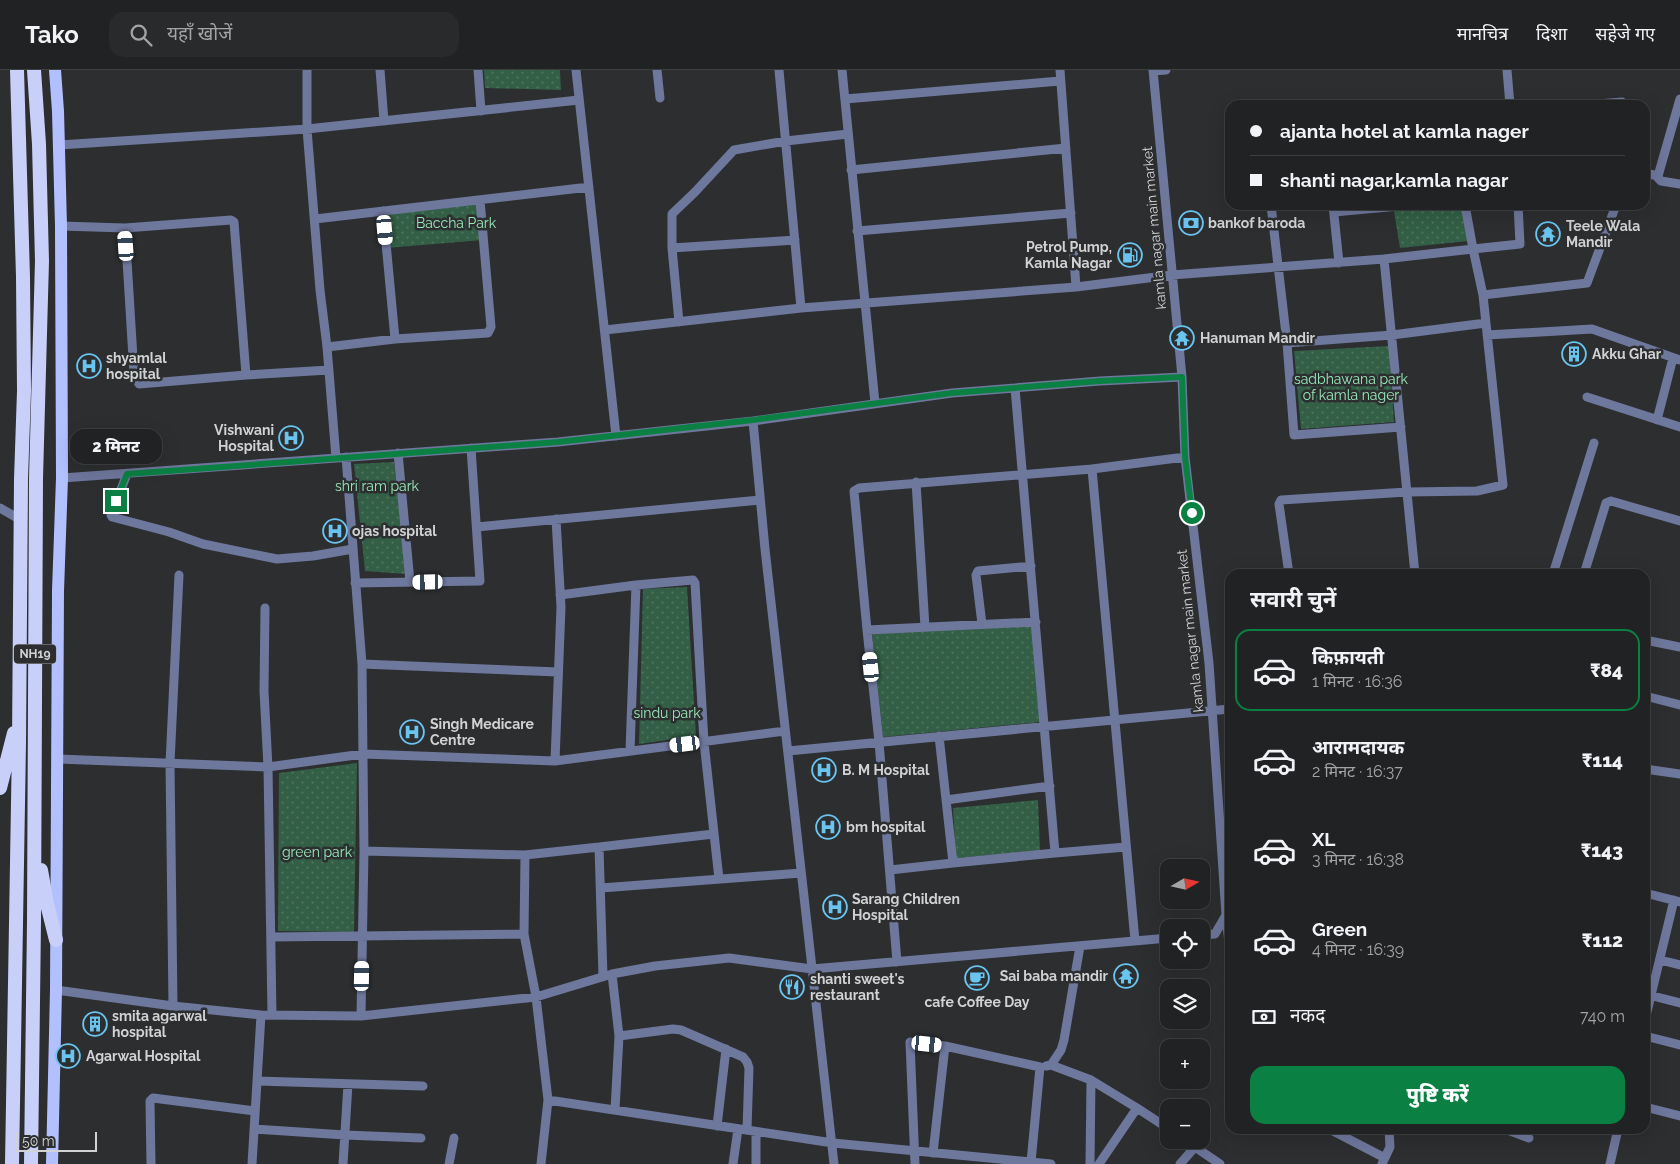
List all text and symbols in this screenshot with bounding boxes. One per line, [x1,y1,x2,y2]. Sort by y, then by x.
search box [109,12,459,57]
text: Tako [25,20,79,49]
icon: search [127,21,155,49]
text: यहाँ खोजें [167,22,232,44]
text: मानचित्र [1457,23,1508,44]
text: दिशा [1536,23,1567,44]
text: सहेजे गए [1595,23,1655,44]
text: ajanta hotel at kamla nager [1280,120,1529,142]
street label: kamla nagar main market [1139,145,1169,310]
text: shanti nagar,kamla nagar [1280,169,1508,191]
bank icon: bankof baroda [1178,210,1204,236]
car [376,214,393,246]
park label: Baccha Park [416,215,497,231]
place label: bankof baroda [1208,215,1305,231]
place label: Teele Wala Mandir [1566,218,1640,250]
temple icon: Teele Wala Mandir [1535,221,1561,247]
car [117,231,134,261]
place label: Petrol Pump, Kamla Nagar [1025,239,1113,271]
fuel station icon: Petrol Pump, Kamla Nagar [1117,242,1143,268]
temple icon: Hanuman Mandir [1169,325,1195,351]
place label: Hanuman Mandir [1200,330,1315,346]
building icon: Akku Ghar [1561,341,1587,367]
place label: Akku Ghar [1592,346,1662,362]
place label: shyamlal hospital [106,350,167,382]
hospital icon: shyamlal hospital [76,353,102,379]
park label: sadbhawana park of kamla nager [1294,371,1409,403]
place label: Vishwani Hospital [214,422,275,454]
hospital icon: Vishwani Hospital [278,425,304,451]
callout: 2 मिनट [70,428,162,464]
text: 2 मिनट [92,437,140,456]
park label: shri ram park [335,478,420,494]
route end [105,490,127,512]
route start [1181,502,1203,524]
hospital icon: ojas hospital [322,518,348,544]
place label: ojas hospital [352,523,437,539]
street label: kamla nagar main market [1173,548,1207,713]
car [412,574,443,590]
text: सवारी चुनें [1250,586,1336,612]
road number: NH19 [14,644,56,664]
text: किफ़ायती [1312,646,1384,668]
icon: car [1252,648,1297,693]
car [861,651,880,683]
text: ₹84 [1590,659,1623,681]
text: 1 मिनट · 16:36 [1312,672,1402,691]
park label: sindu park [633,705,701,721]
place label: Singh Medicare Centre [430,716,535,748]
hospital icon: Singh Medicare Centre [399,719,425,745]
car [669,735,700,753]
text: आरामदायक [1312,736,1404,758]
icon: car [1252,738,1297,783]
text: ₹114 [1582,749,1623,771]
hospital icon: B. M Hospital [811,757,837,783]
place label: B. M Hospital [842,762,930,778]
text: 2 मिनट · 16:37 [1312,762,1403,781]
hospital icon: bm hospital [815,814,841,840]
place label: bm hospital [846,819,926,835]
icon: car [1252,828,1297,873]
text: XL [1312,828,1335,850]
text: ₹143 [1581,839,1623,861]
park label: green park [282,844,353,860]
text: 3 मिनट · 16:38 [1312,850,1404,869]
north arrow [1160,859,1210,909]
map controls [1160,859,1210,1149]
place label: Sarang Children Hospital [852,891,960,923]
hospital icon: Sarang Children Hospital [822,894,848,920]
icon: car [1252,918,1297,963]
text: Green [1312,918,1367,940]
button: locate [1160,919,1210,969]
text: ₹112 [1582,929,1623,951]
text: 4 मिनट · 16:39 [1312,940,1404,959]
car [354,961,369,991]
temple icon: Sai baba mandir [1113,963,1139,989]
cafe icon: cafe Coffee Day [964,965,990,991]
place label: Sai baba mandir [1000,968,1109,984]
place label: shanti sweet's restaurant [810,971,905,1003]
restaurant icon: shanti sweet's restaurant [779,974,805,1000]
button: layers [1160,979,1210,1029]
place label: cafe Coffee Day [924,994,1030,1010]
icon: cash [1250,1003,1278,1031]
text: नकद [1290,1004,1325,1026]
text: 740 m [1580,1007,1625,1026]
place label: smita agarwal hospital [112,1008,207,1040]
building icon: smita agarwal hospital [82,1011,108,1037]
car [911,1035,942,1053]
button: + [1160,1039,1210,1089]
hospital icon: Agarwal Hospital [55,1043,81,1069]
place label: Agarwal Hospital [86,1048,201,1064]
button: पुष्टि करें [1250,1066,1625,1124]
button: − [1160,1099,1210,1149]
scale bar [15,1129,98,1152]
text: 50 m [22,1133,55,1149]

